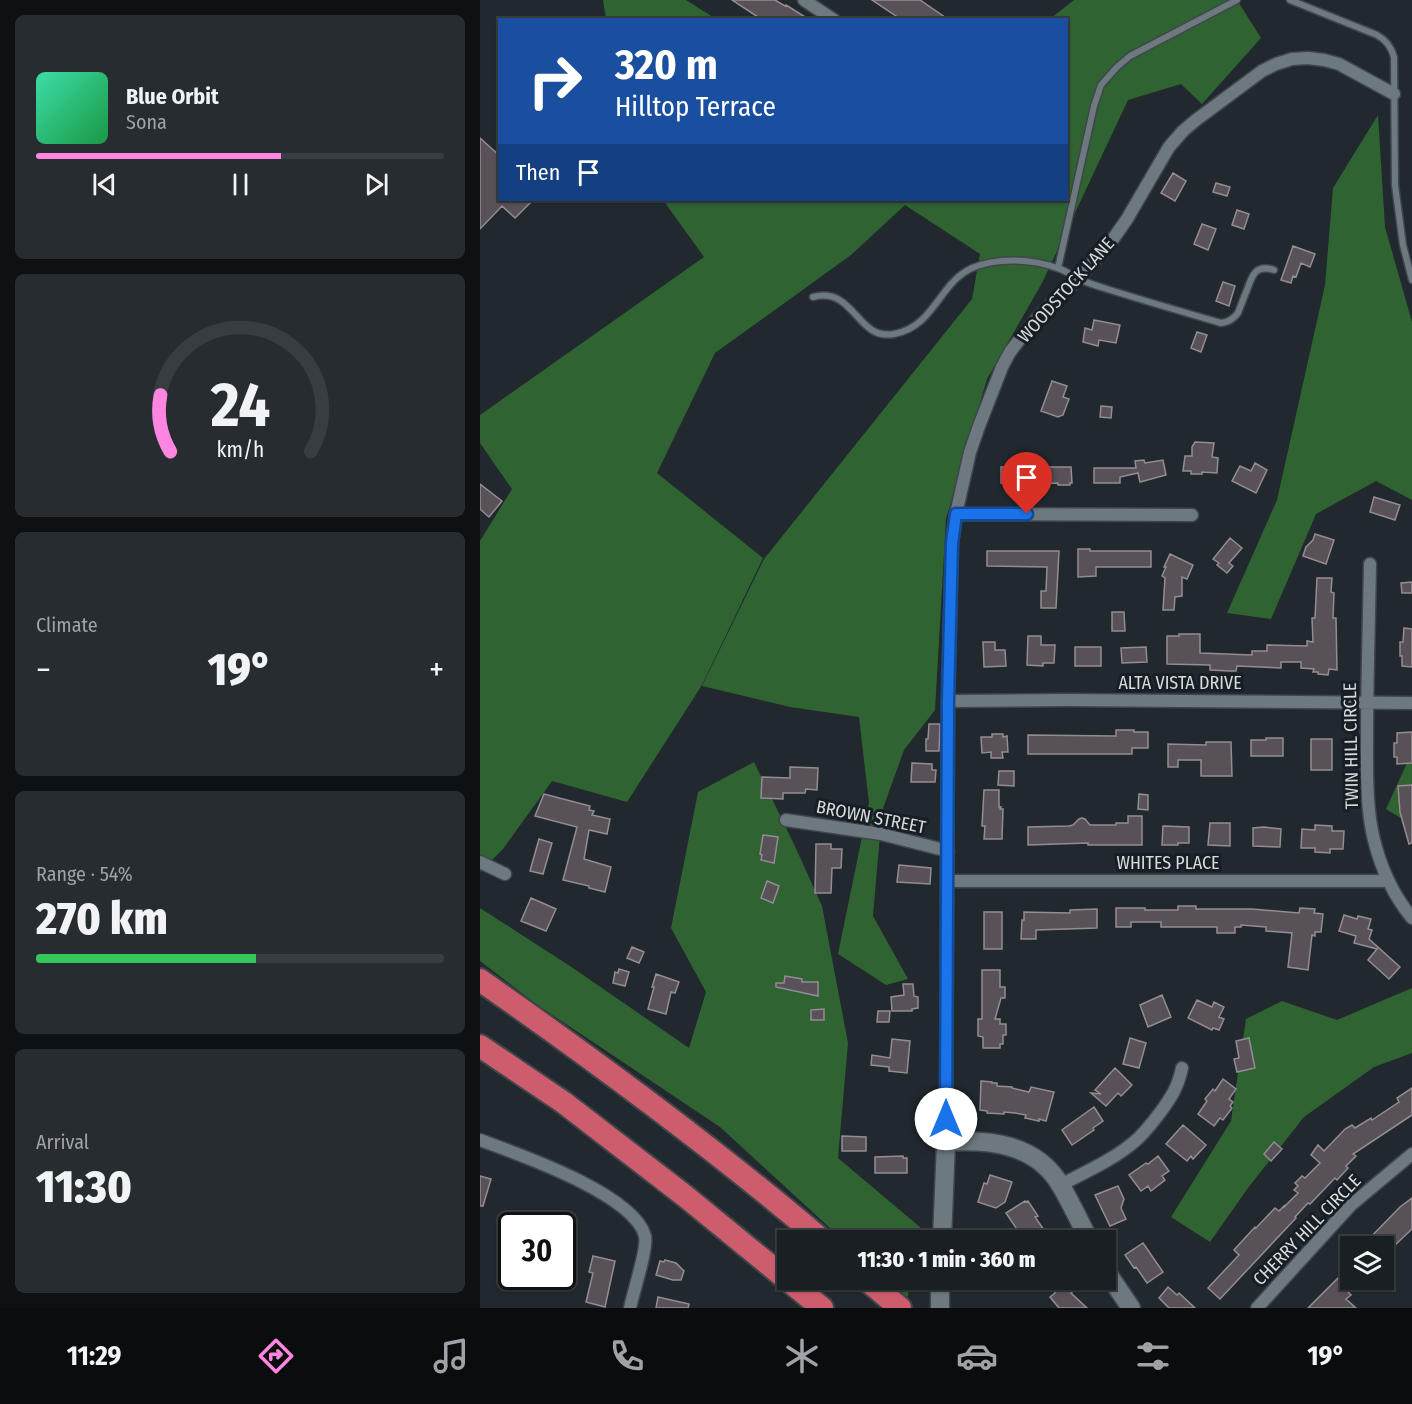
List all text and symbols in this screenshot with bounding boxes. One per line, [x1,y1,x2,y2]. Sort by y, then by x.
text: 320 m [615,40,718,90]
icon: right [516,42,594,120]
text: Blue Orbit [126,83,219,110]
text: Hilltop Terrace [615,91,776,123]
text: Sona [126,110,167,134]
icon: arrive [572,156,605,189]
text: Then [516,159,560,186]
icon: previous [88,168,121,201]
icon: pause [224,168,257,201]
icon: next [360,168,393,201]
street label: WOODSTOCK LANE [1013,233,1119,347]
text: 24 [209,369,270,444]
text: km/h [216,438,264,464]
pin [1001,452,1052,514]
icon: arrive [1010,461,1043,494]
text: Climate [36,613,98,637]
text: 19° [208,643,272,697]
text: − [36,650,51,690]
text: + [429,650,444,690]
street label: ALTA VISTA DRIVE [1118,672,1242,694]
street label: TWIN HILL CIRCLE [1339,683,1363,809]
street label: BROWN STREET [814,796,928,839]
street label: WHITES PLACE [1116,852,1220,874]
text: Range · 54% [36,862,133,886]
text: 270 km [36,892,168,946]
position arrow [914,1087,978,1151]
text: Arrival [36,1130,89,1154]
text: 11:30 [36,1160,132,1214]
street label: CHERRY HILL CIRCLE [1248,1170,1366,1290]
speed limit sign: 30 [498,1212,576,1290]
map controls [1340,1236,1394,1290]
button: layers [1340,1236,1394,1290]
text: 11:30 · 1 min · 360 m [857,1246,1036,1273]
icon: directions [255,1335,297,1377]
icon: music [430,1335,472,1377]
icon: phone [606,1335,648,1377]
icon: climate [781,1335,823,1377]
icon: car [956,1335,998,1377]
icon: filters [1132,1335,1174,1377]
text: 11:29 [67,1340,122,1372]
text: 19° [1307,1340,1345,1372]

